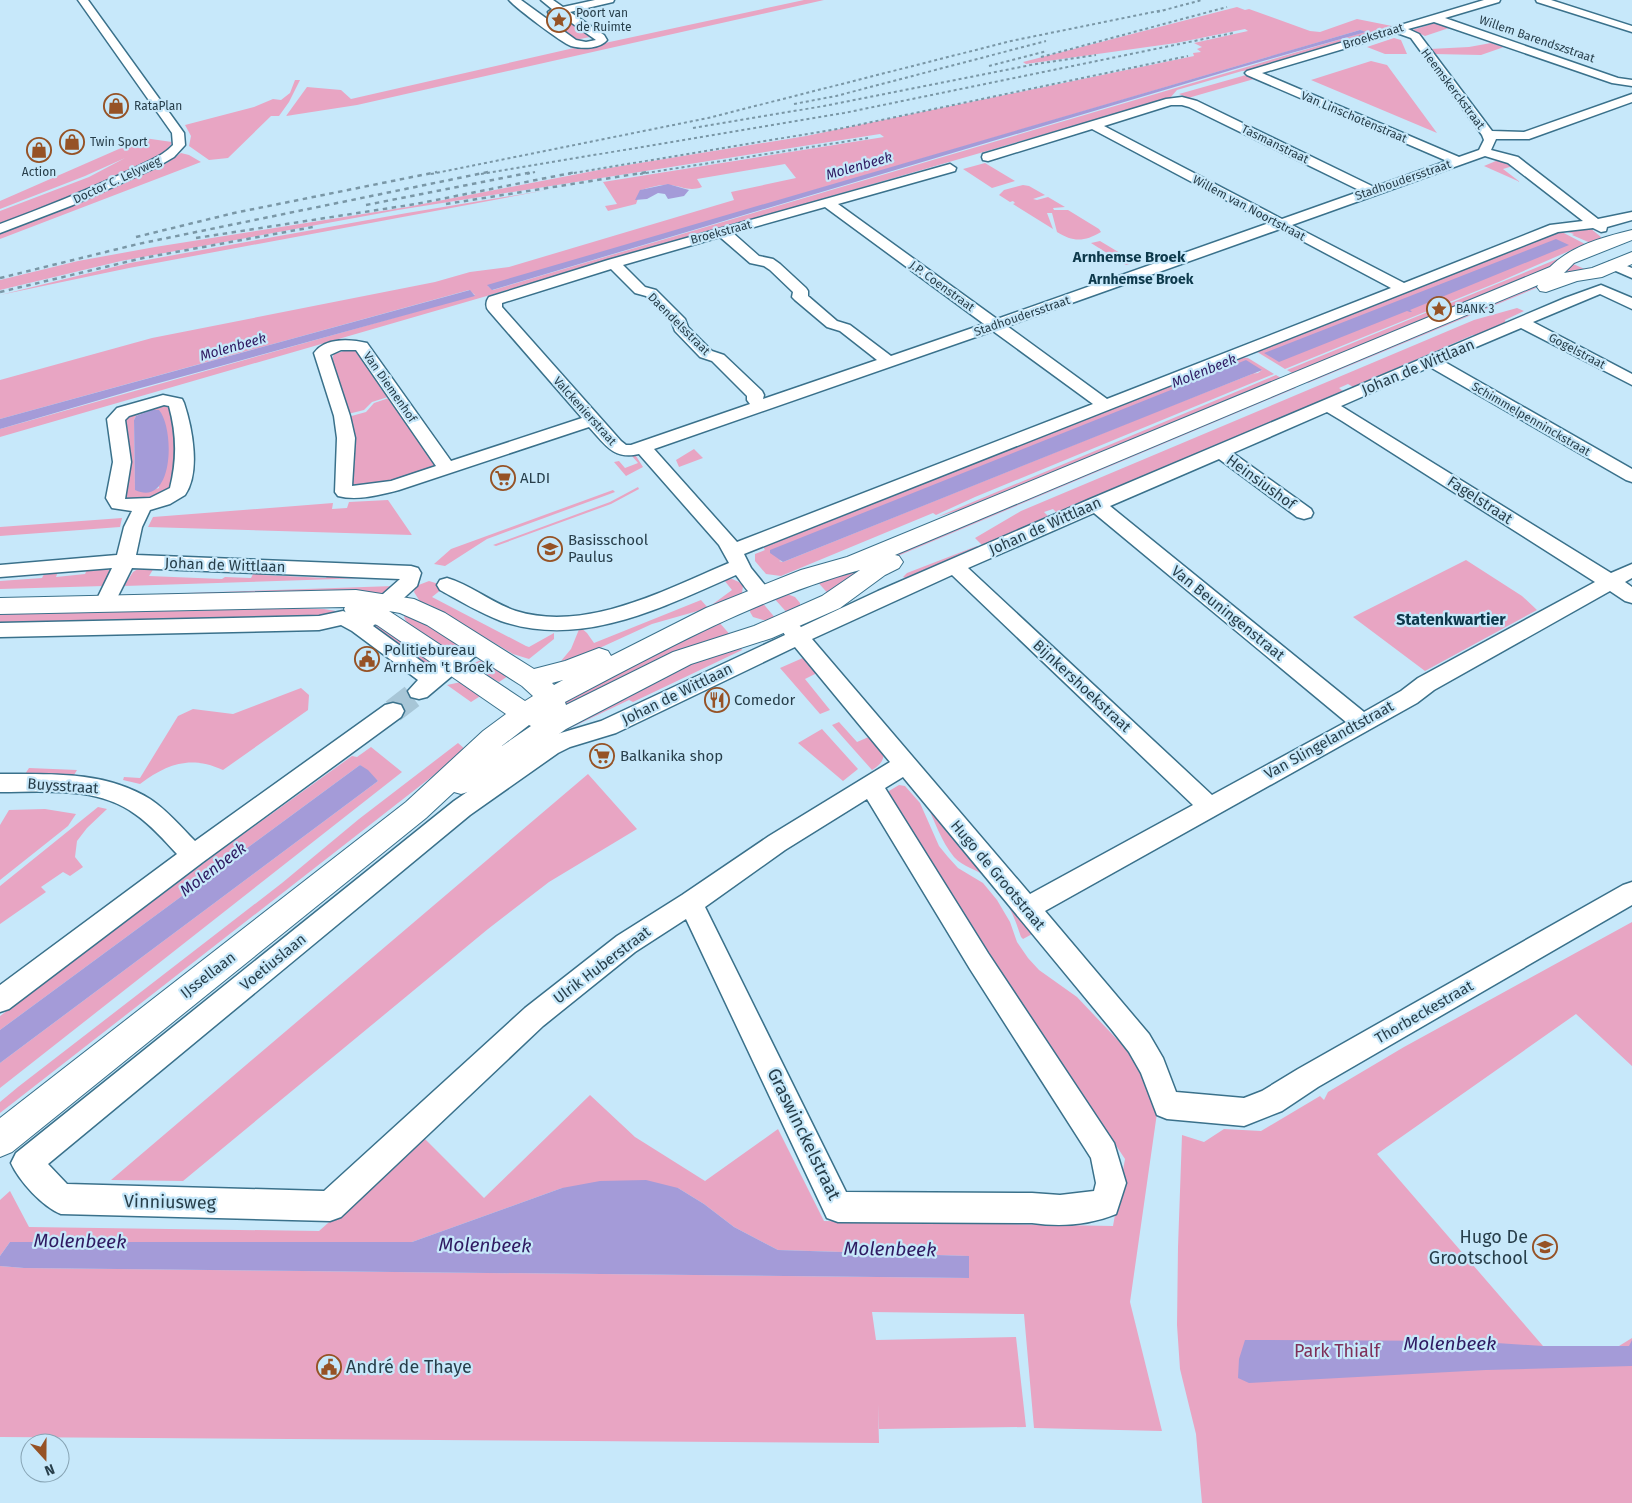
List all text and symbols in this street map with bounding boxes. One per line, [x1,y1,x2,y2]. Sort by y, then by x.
place label: Poort van de Ruimte [576,6,632,34]
place icon: Poort van de Ruimte [546,7,572,33]
street label: Willem Barendszstraat [1477,13,1597,66]
street label: Broekstraat [1341,20,1406,52]
street label: Heemskerckstraat [1418,46,1488,133]
street label: Van Linschotenstraat [1299,88,1410,146]
shop icon: RataPlan [103,93,129,119]
place label: RataPlan [134,99,182,113]
street label: Tasmanstraat [1239,122,1311,167]
shop icon: Twin Sport [59,129,85,155]
place label: Twin Sport [90,135,148,149]
shop icon: Action [26,137,52,163]
water label: Molenbeek [824,148,895,184]
street label: Doctor C. Lelyweg [71,153,164,206]
street label: Stadhoudersstraat [1353,157,1453,203]
place label: Action [22,165,56,179]
street label: Willem van Noortstraat [1190,172,1308,244]
street label: Broekstraat [689,217,754,247]
district label: Arnhemse Broek [1072,248,1186,266]
street label: J.P. Coenstraat [907,258,978,315]
district label: Arnhemse Broek [1088,271,1194,288]
street label: Daendelsstraat [645,290,713,358]
street label: Stadhoudersstraat [972,293,1072,339]
place icon: BANK 3 [1426,296,1452,322]
place label: BANK 3 [1456,302,1495,316]
water label: Molenbeek [198,329,269,365]
street label: Gogelstraat [1546,330,1608,372]
street label: Johan de Wittlaan [1359,335,1477,399]
street label: Van Diemenhof [361,349,420,426]
water label: Molenbeek [1169,350,1239,392]
street label: Valckenierstraat [551,374,620,449]
street label: Schimmelpenninckstraat [1469,379,1593,459]
street label: Heinsiushof [1223,451,1300,514]
supermarket icon: ALDI [490,465,516,491]
place label: ALDI [520,469,550,487]
street label: Fagelstraat [1444,472,1516,528]
street label: Johan de Wittlaan [986,493,1104,559]
place label: Basisschool Paulus [568,531,649,566]
school or university icon: Basisschool Paulus [537,536,563,562]
street label: Johan de Wittlaan [164,554,286,576]
street label: Van Beuningenstraat [1168,562,1289,665]
district label: Statenkwartier [1396,610,1506,629]
street label: Bijnkershoekstraat [1029,636,1135,736]
place label: Politiebureau Arnhem 't Broek [384,641,493,676]
public building icon: Politiebureau Arnhem 't Broek [354,646,380,672]
street label: Johan de Wittlaan [619,659,735,729]
restaurant icon: Comedor [704,687,730,713]
place label: Comedor [734,691,796,709]
street label: Van Slingelandtstraat [1261,697,1397,783]
supermarket icon: Balkanika shop [589,743,615,769]
place label: Balkanika shop [620,747,723,765]
street label: Buysstraat [27,775,100,798]
street label: Hugo de Grootstraat [947,817,1049,934]
water label: Molenbeek [176,838,250,900]
street label: Ulrik Huberstraat [550,922,655,1007]
street label: Voetiuslaan [236,930,310,994]
street label: IJssellaan [177,948,239,1002]
street label: Thorbeckestraat [1372,976,1477,1047]
street label: Graswinckelstraat [763,1064,846,1204]
street label: Vinniusweg [124,1190,217,1214]
place label: Hugo De Grootschool [1429,1226,1528,1269]
water label: Molenbeek [33,1229,127,1253]
water label: Molenbeek [438,1233,532,1257]
school or university icon: Hugo De Grootschool [1532,1234,1558,1260]
water label: Molenbeek [843,1237,937,1261]
water label: Molenbeek [1404,1332,1496,1355]
park label: Park Thialf [1294,1340,1382,1362]
public building icon: André de Thaye [316,1354,342,1380]
place label: André de Thaye [346,1356,472,1378]
north arrow [20,1433,70,1483]
text: N [42,1460,57,1479]

